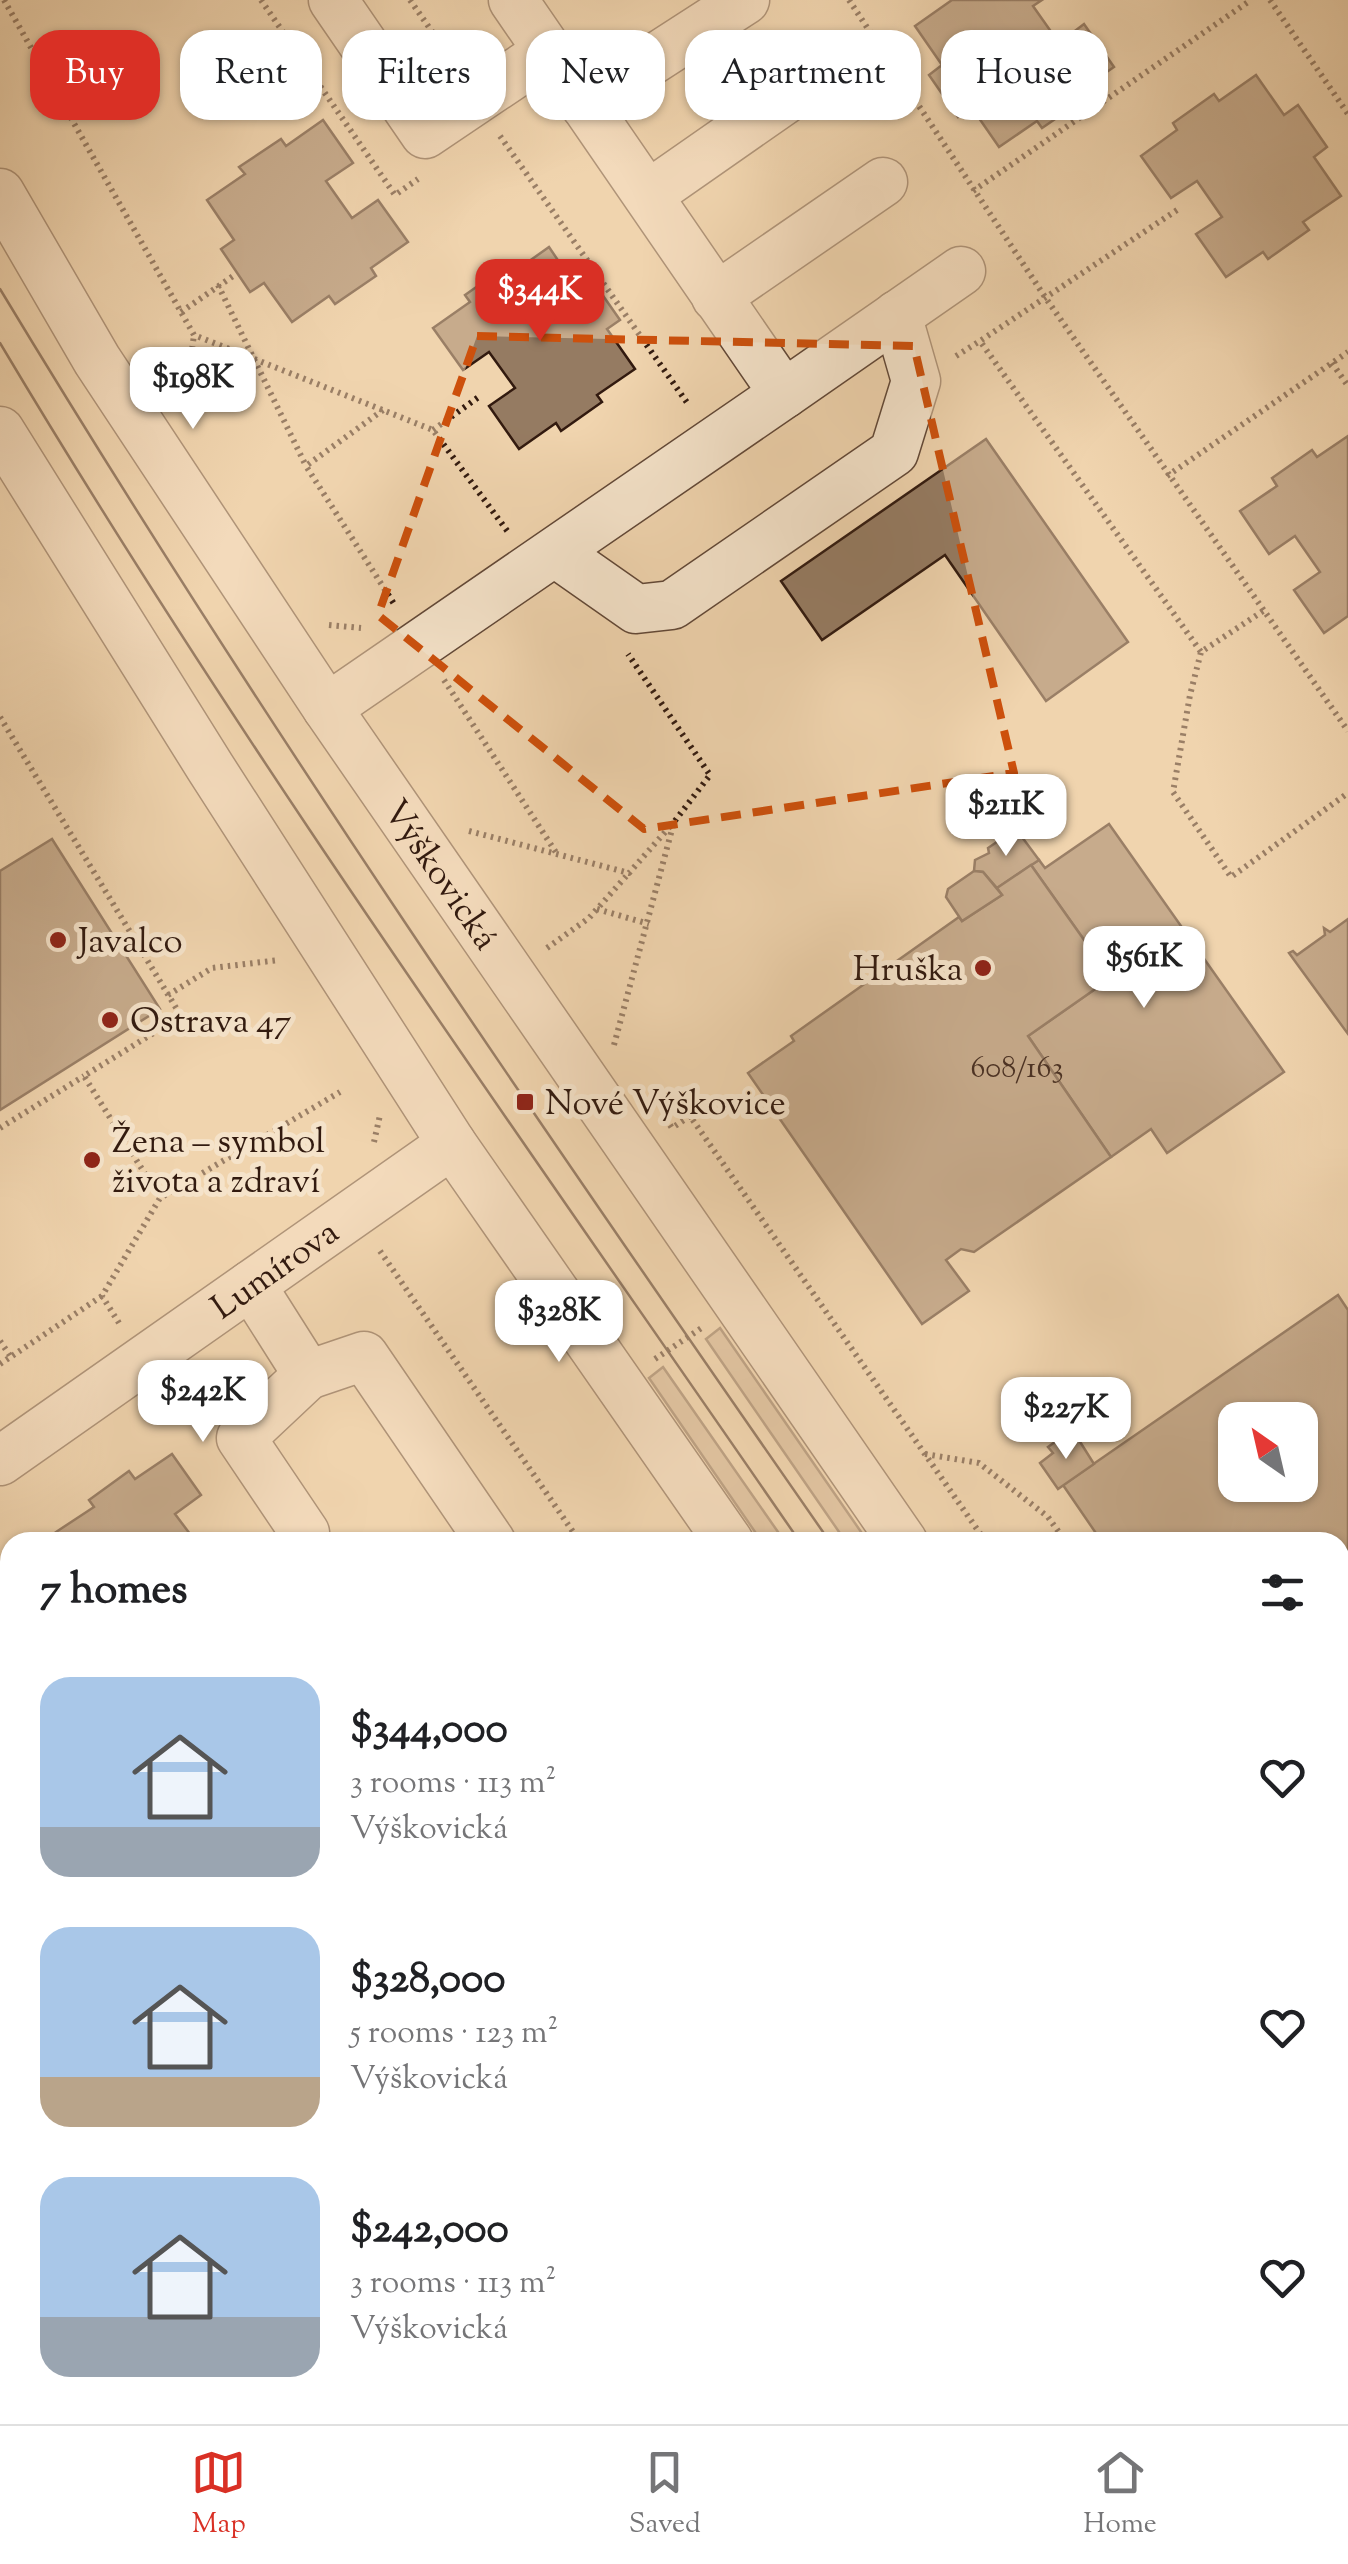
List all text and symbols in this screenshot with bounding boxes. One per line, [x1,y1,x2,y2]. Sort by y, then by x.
chip: Buy [30,30,160,120]
chip: Rent [180,30,322,120]
chip: Filters [342,30,506,120]
chip: New [526,30,665,120]
chip: Apartment [685,30,921,120]
chip: House [941,30,1108,120]
pin: $344K [470,259,610,344]
text: $344K [497,268,583,314]
pin: $198K [123,347,263,432]
text: $198K [152,356,234,402]
pin: $211K [936,774,1076,859]
text: $211K [968,783,1044,829]
street label: Výškovická [369,790,509,962]
place label: Javalco [76,918,183,969]
pin: $561K [1074,926,1214,1011]
marker: Javalco [47,929,69,951]
text: $561K [1105,935,1183,981]
place label: Hruška [853,946,963,997]
marker: Hruška [972,957,994,979]
place label: Ostrava 47 [130,998,291,1049]
marker: Ostrava 47 [99,1009,121,1031]
house number: 608/163 [970,1048,1064,1091]
place label: Nové Výškovice [545,1080,786,1131]
marker: Nové Výškovice [514,1091,536,1113]
place label: Žena – symbol života a zdraví [112,1118,325,1209]
marker: Žena – symbol života a zdraví [81,1149,103,1171]
street label: Lumírova [202,1209,351,1334]
pin: $328K [489,1280,629,1365]
text: $328K [517,1289,601,1335]
pin: $242K [133,1360,273,1445]
text: $242K [160,1369,246,1415]
pin: $227K [996,1377,1136,1462]
text: $227K [1023,1386,1109,1432]
north arrow [1218,1402,1318,1502]
map controls [1218,1402,1318,1502]
text: 7 homes [40,1562,188,1622]
icon: filters [1255,1565,1310,1620]
text: $344,000 [350,1701,508,1761]
icon: home [120,1717,240,1837]
icon: heart [1255,1750,1310,1805]
text: 3 rooms · 113 m² [350,1761,556,1807]
text: Výškovická [350,1807,508,1853]
text: $328,000 [350,1951,506,2011]
icon: home [120,1967,240,2087]
icon: heart [1255,2000,1310,2055]
text: 5 rooms · 123 m² [350,2011,558,2057]
text: Výškovická [350,2057,508,2103]
text: $242,000 [350,2201,509,2261]
icon: home [120,2217,240,2337]
icon: heart [1255,2250,1310,2305]
text: 3 rooms · 113 m² [350,2261,556,2307]
text: Výškovická [350,2307,508,2353]
tab: Map [191,2445,246,2545]
tab: Saved [629,2445,701,2545]
tab: Home [1083,2445,1157,2545]

